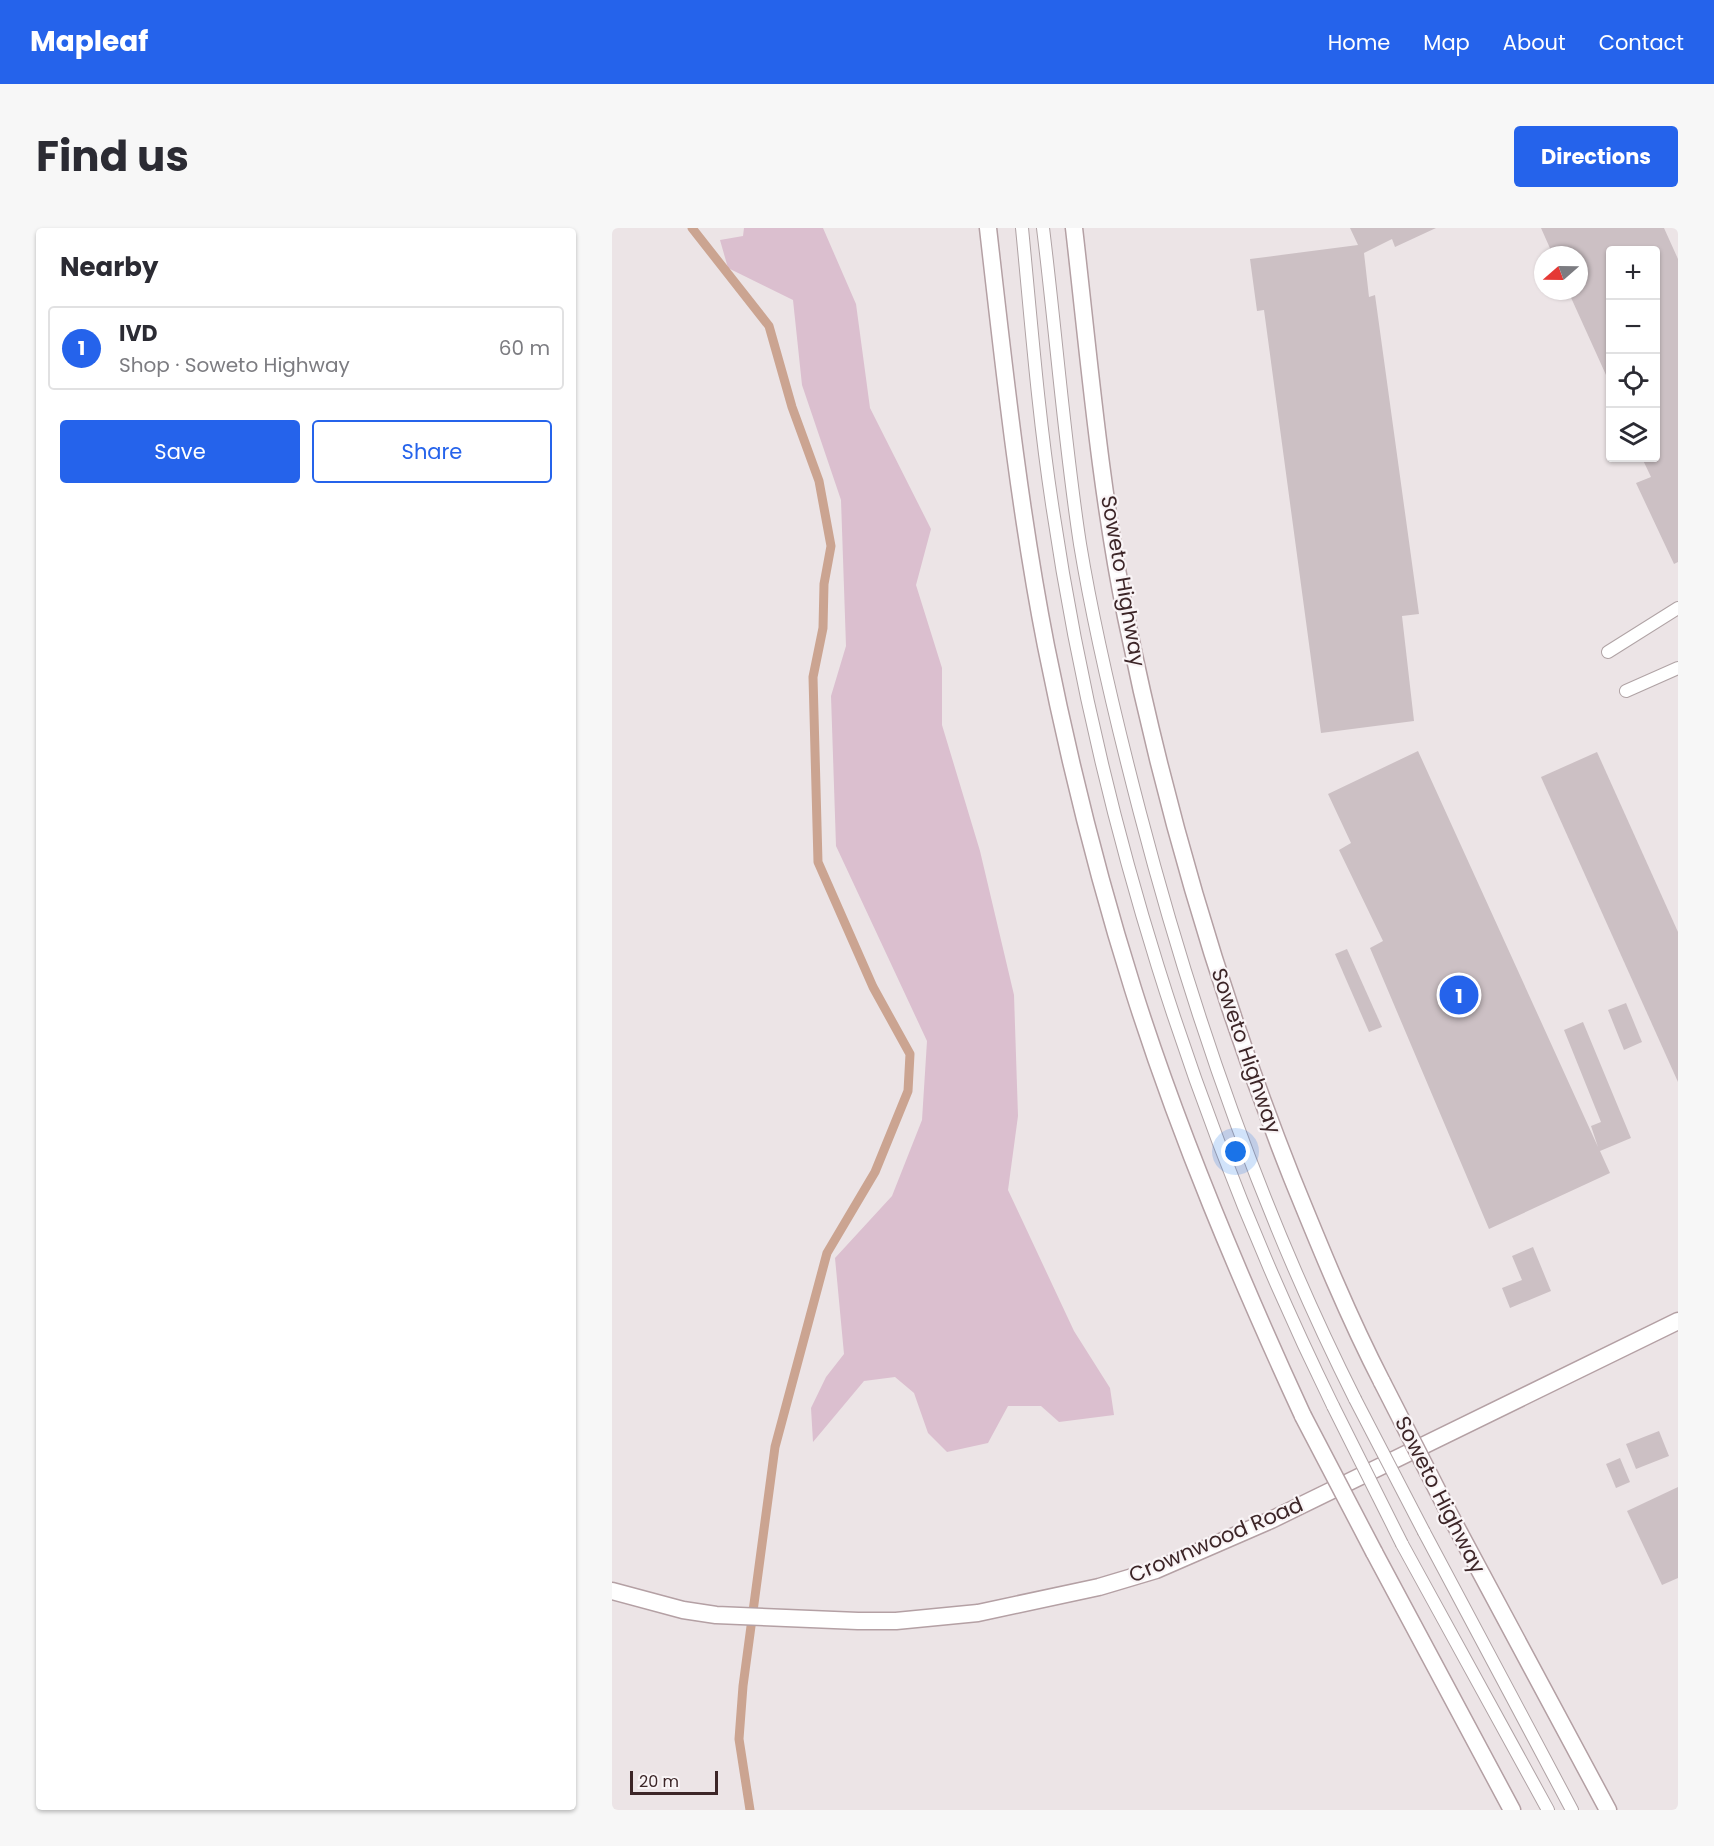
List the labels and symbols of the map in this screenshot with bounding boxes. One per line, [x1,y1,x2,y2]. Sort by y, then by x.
north arrow [1534,246,1588,300]
street label: Soweto Highway [1094,493,1153,669]
street label: Soweto Highway [1205,964,1288,1138]
pin: 1 [1440,972,1478,1017]
your location [1221,1137,1250,1166]
street label: Soweto Highway [1388,1411,1493,1579]
street label: Crownwood Road [1124,1490,1307,1589]
scale bar [630,1768,718,1796]

